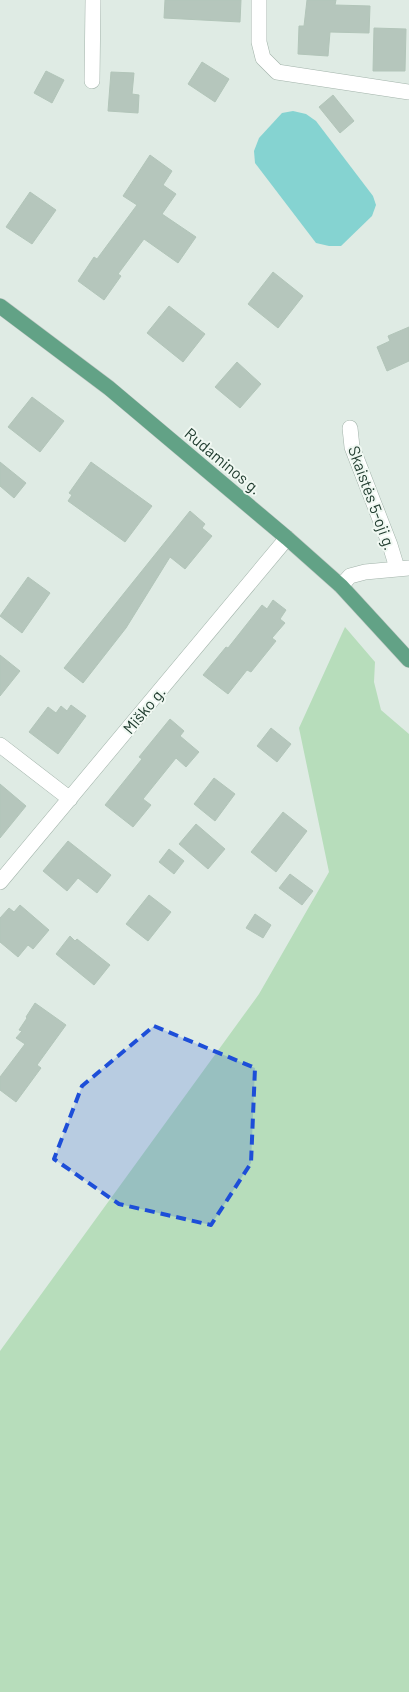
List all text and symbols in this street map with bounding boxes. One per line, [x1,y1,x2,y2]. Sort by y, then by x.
street label: Rudaminos g. [181,423,265,498]
street label: Skaistės 5-oji g. [345,443,400,553]
street label: Miško g. [118,682,169,737]

